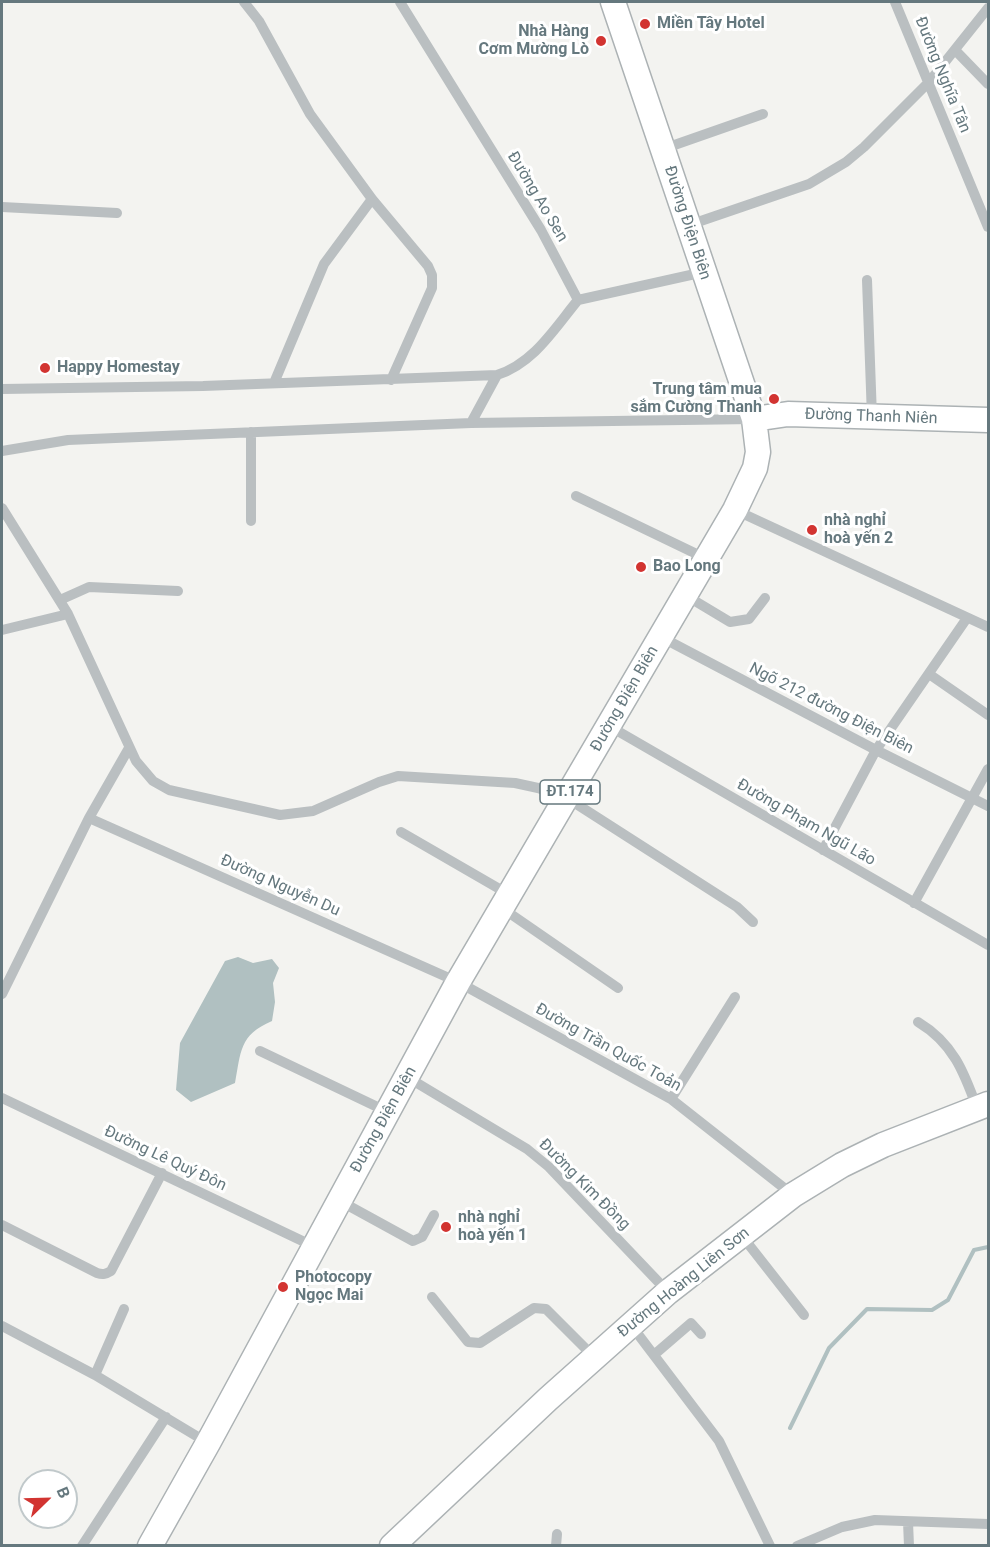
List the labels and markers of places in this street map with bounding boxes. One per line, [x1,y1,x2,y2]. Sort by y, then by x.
place label: Miền Tây Hotel [657,14,765,34]
marker: Miền Tây Hotel [638,17,652,31]
place label: Nhà Hàng Cơm Mường Lò [479,22,589,60]
marker: Nhà Hàng Cơm Mường Lò [594,34,608,48]
place label: Happy Homestay [57,358,180,378]
marker: Happy Homestay [38,361,52,375]
place label: Trung tâm mua sắm Cường Thanh [630,380,762,418]
marker: Trung tâm mua sắm Cường Thanh [767,392,781,406]
place label: nhà nghỉ hoà yến 2 [824,511,893,549]
marker: nhà nghỉ hoà yến 2 [805,523,819,537]
place label: Bao Long [653,557,721,577]
marker: Bao Long [634,560,648,574]
place label: nhà nghỉ hoà yến 1 [458,1208,527,1246]
marker: nhà nghỉ hoà yến 1 [439,1220,453,1234]
place label: Photocopy Ngọc Mai [295,1268,372,1306]
marker: Photocopy Ngọc Mai [276,1280,290,1294]

